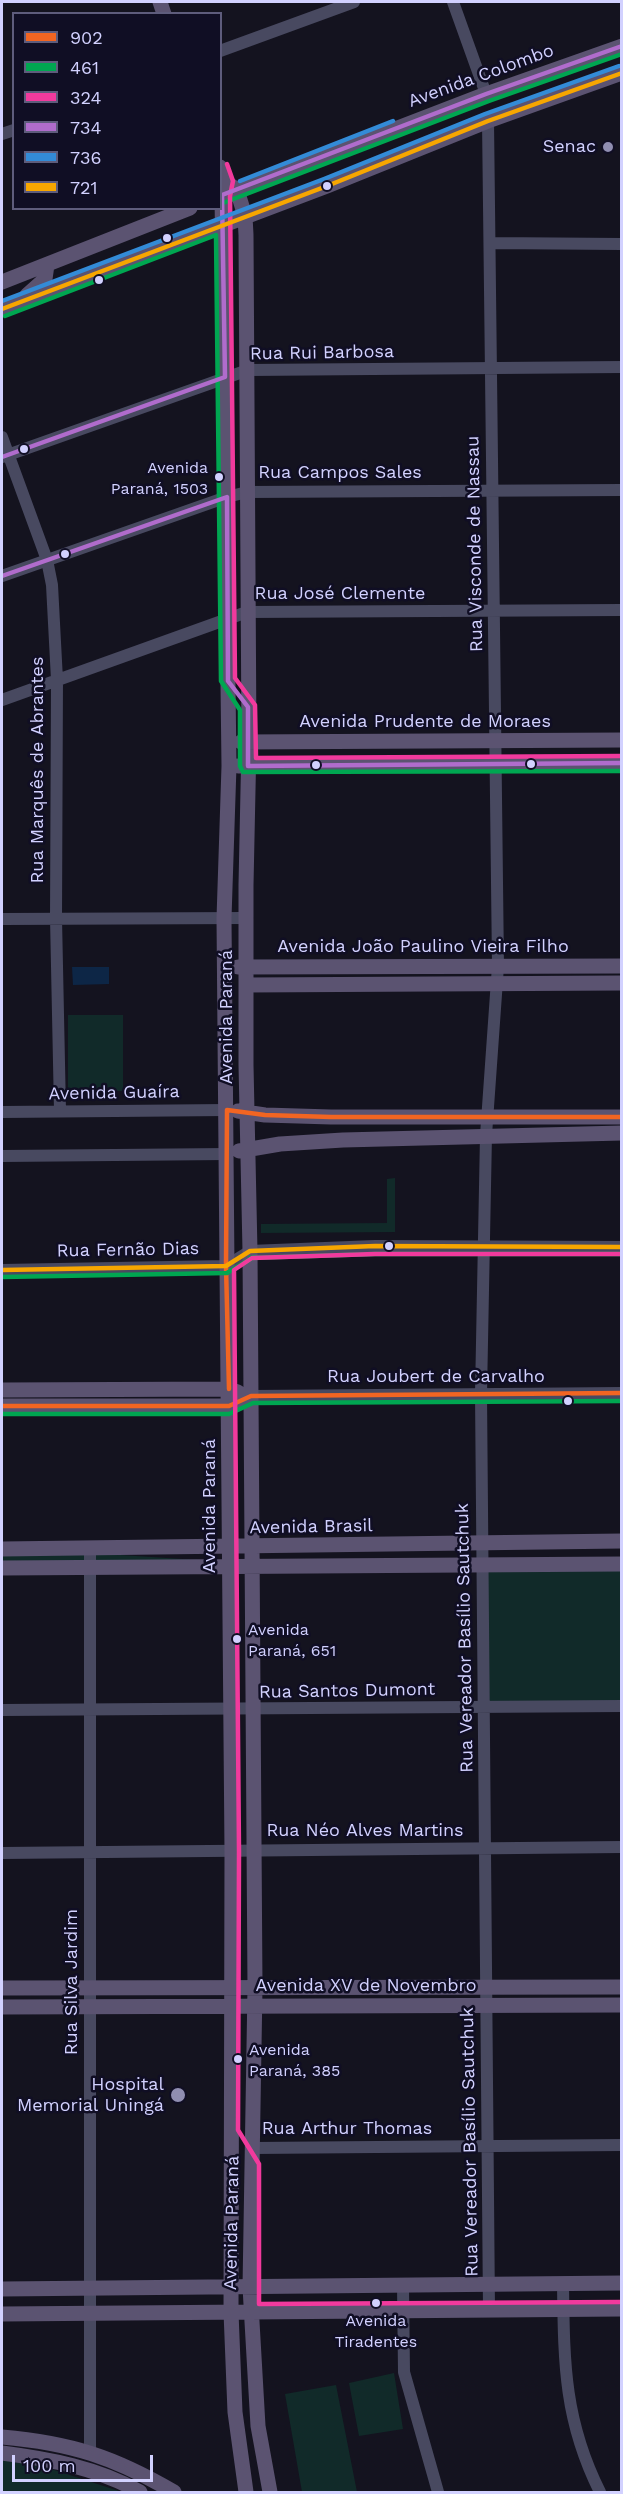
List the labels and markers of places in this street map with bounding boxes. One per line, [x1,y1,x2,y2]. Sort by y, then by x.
place label: Senac [543,136,596,158]
marker: Senac [601,140,615,154]
unlabelled marker [321,180,333,192]
unlabelled marker [161,232,173,244]
unlabelled marker [93,274,105,286]
unlabelled marker [18,443,30,455]
place label: Avenida Paraná, 1503 [111,458,208,496]
marker: Avenida Paraná, 1503 [213,471,225,483]
unlabelled marker [59,548,71,560]
unlabelled marker [525,758,537,770]
unlabelled marker [310,759,322,771]
unlabelled marker [383,1240,395,1252]
unlabelled marker [562,1395,574,1407]
place label: Avenida Paraná, 651 [248,1620,336,1658]
marker: Avenida Paraná, 651 [231,1633,243,1645]
place label: Avenida Paraná, 385 [249,2040,340,2078]
marker: Avenida Paraná, 385 [232,2053,244,2065]
place label: Hospital Memorial Uningá [17,2074,164,2116]
marker: Hospital Memorial Uningá [169,2086,187,2104]
marker: Avenida Tiradentes [370,2297,382,2309]
place label: Avenida Tiradentes [335,2311,417,2349]

